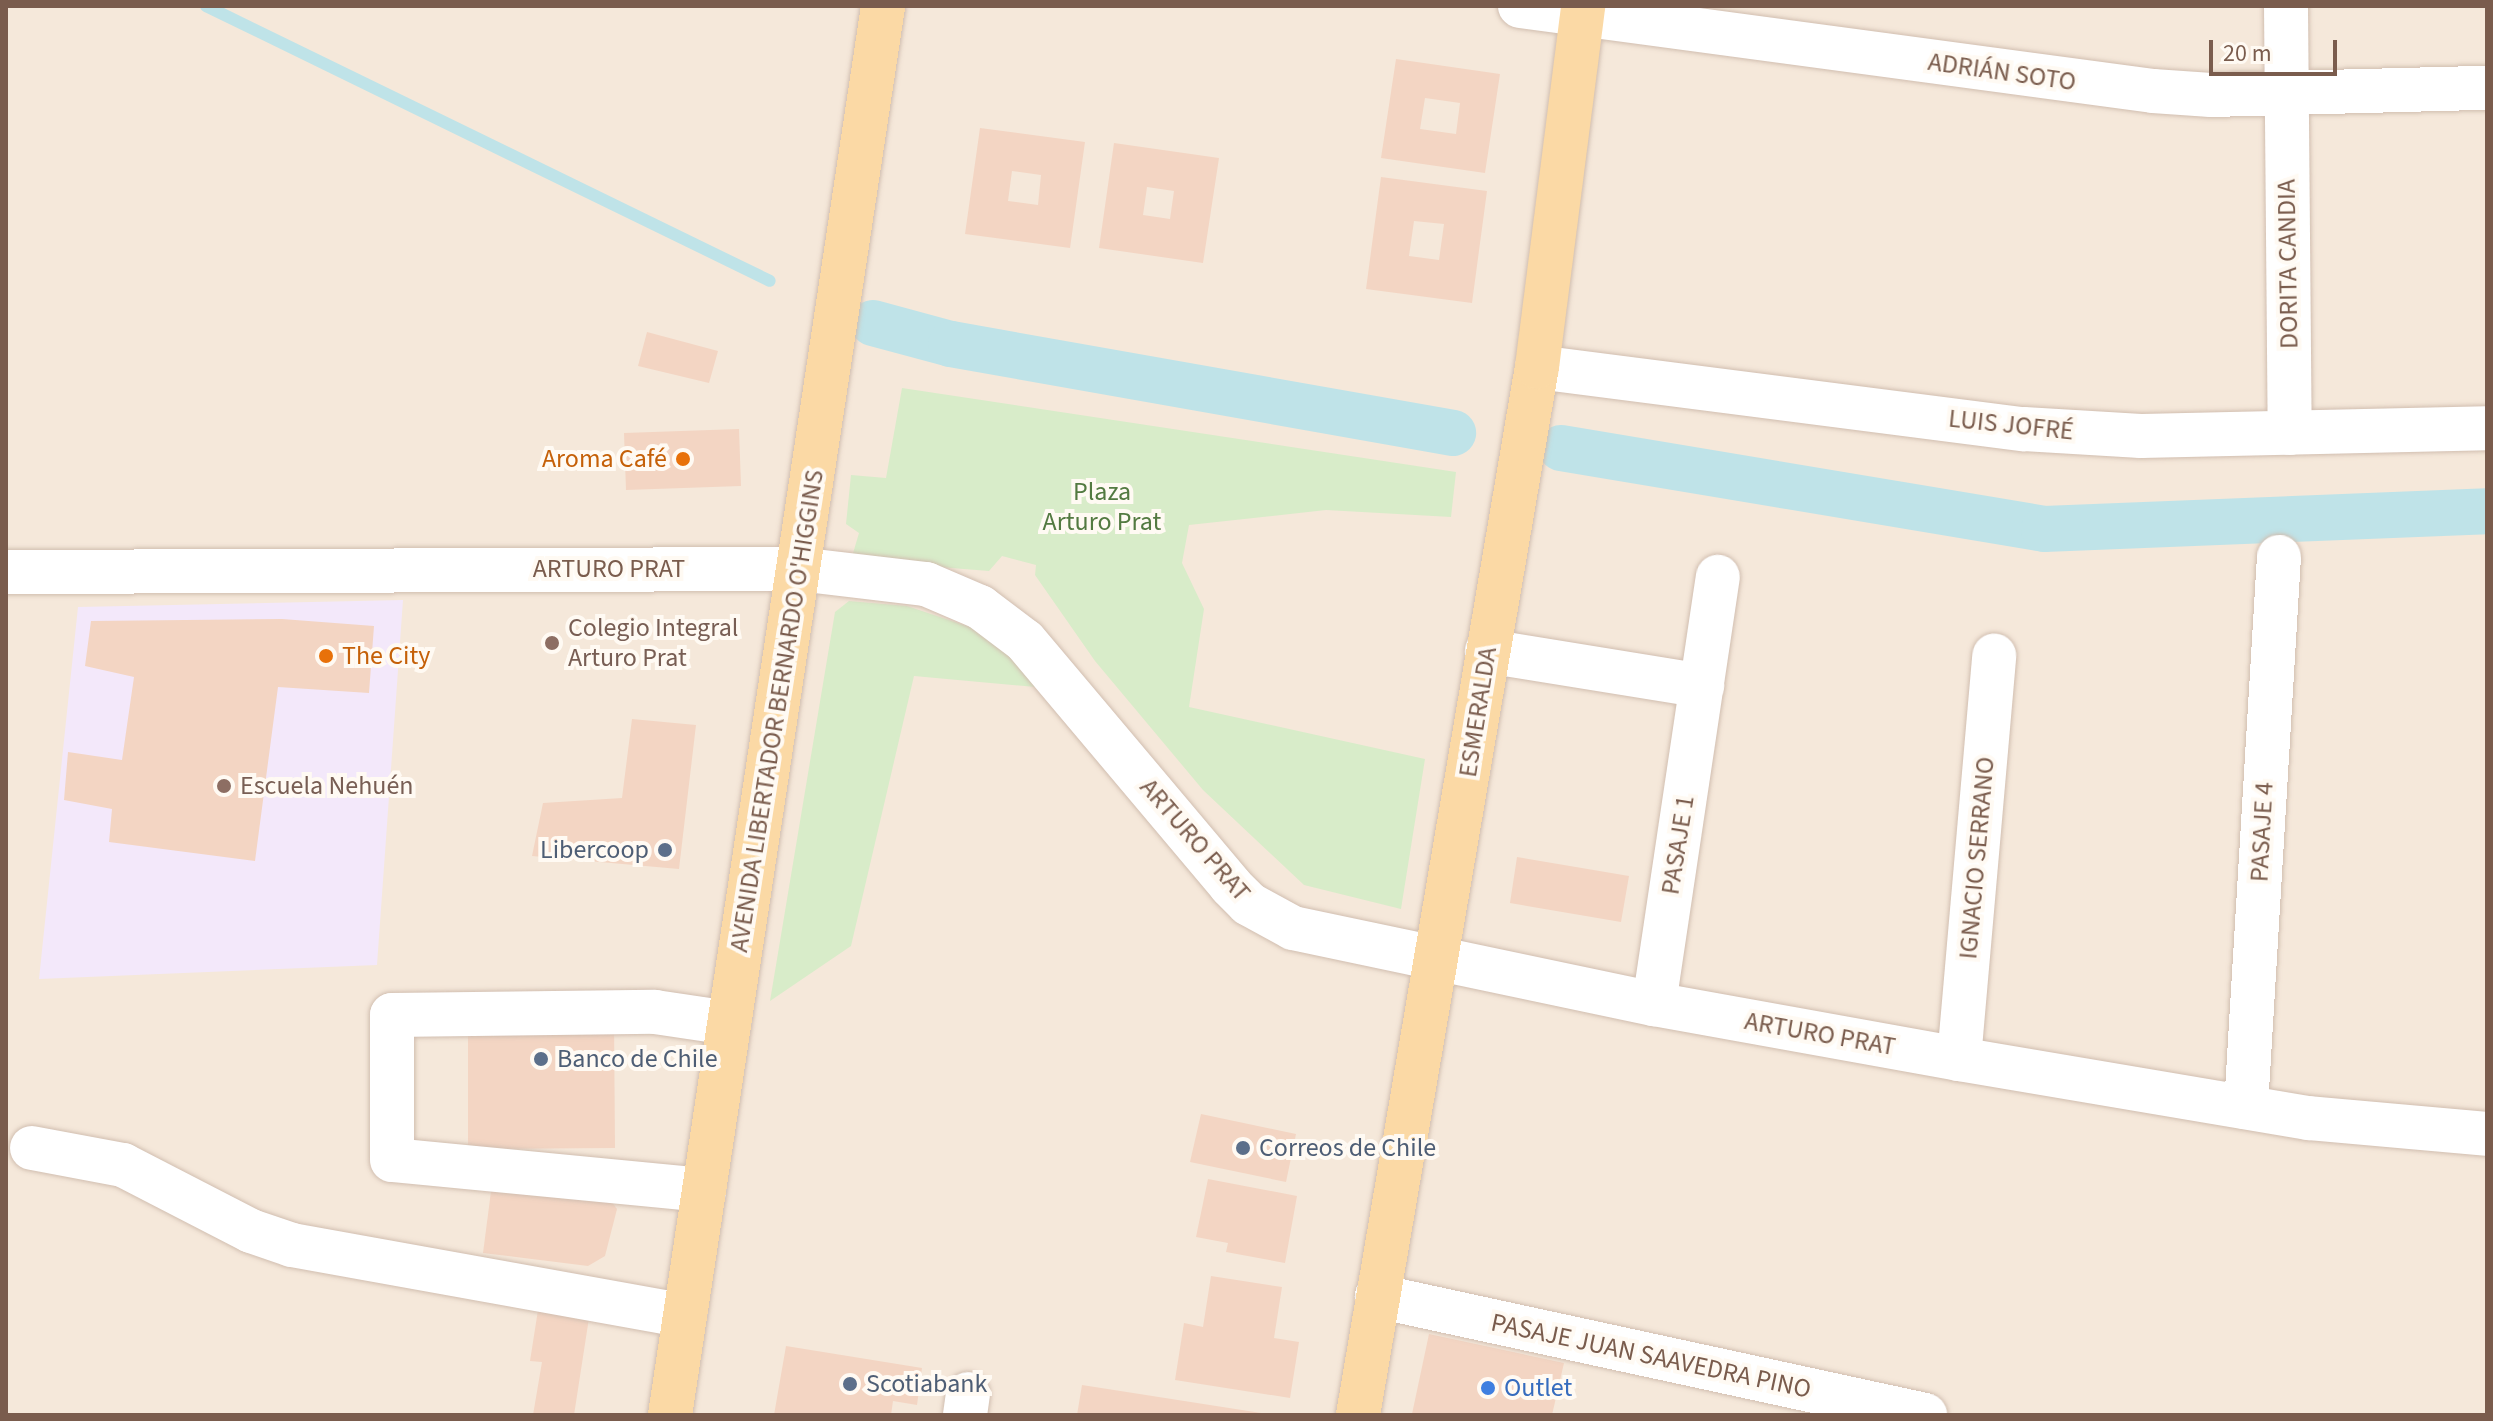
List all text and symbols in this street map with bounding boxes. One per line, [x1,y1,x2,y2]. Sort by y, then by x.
scale bar [2213,24,2341,74]
text: 20 m [2223,36,2272,71]
street label: ADRIÁN SOTO [1926,46,2078,98]
street label: DORITA CANDIA [2271,179,2305,349]
street label: LUIS JOFRÉ [1947,403,2075,447]
place label: Aroma Café [542,443,667,475]
marker: Aroma Café [674,450,692,468]
street label: AVENIDA LIBERTADOR BERNARDO O'HIGGINS [723,468,831,954]
park label: Plaza Arturo Prat [1043,476,1161,538]
street label: ARTURO PRAT [533,553,685,585]
place label: Colegio Integral Arturo Prat [568,612,738,674]
marker: Colegio Integral Arturo Prat [543,634,561,652]
place label: The City [342,640,430,672]
street label: ESMERALDA [1452,645,1504,779]
marker: The City [317,647,335,665]
street label: IGNACIO SERRANO [1953,756,2001,960]
place label: Escuela Nehuén [240,770,414,802]
street label: ARTURO PRAT [1133,772,1257,908]
marker: Escuela Nehuén [215,777,233,795]
street label: PASAJE 4 [2244,781,2280,883]
street label: PASAJE 1 [1655,793,1701,897]
place label: Libercoop [540,834,649,866]
marker: Libercoop [656,841,674,859]
street label: ARTURO PRAT [1742,1005,1898,1063]
place label: Banco de Chile [557,1043,718,1075]
marker: Banco de Chile [532,1050,550,1068]
place label: Correos de Chile [1259,1132,1436,1164]
marker: Correos de Chile [1234,1139,1252,1157]
street label: PASAJE JUAN SAAVEDRA PINO [1488,1307,1814,1405]
place label: Scotiabank [866,1368,987,1400]
place label: Outlet [1504,1372,1572,1404]
marker: Scotiabank [841,1375,859,1393]
marker: Outlet [1479,1379,1497,1397]

